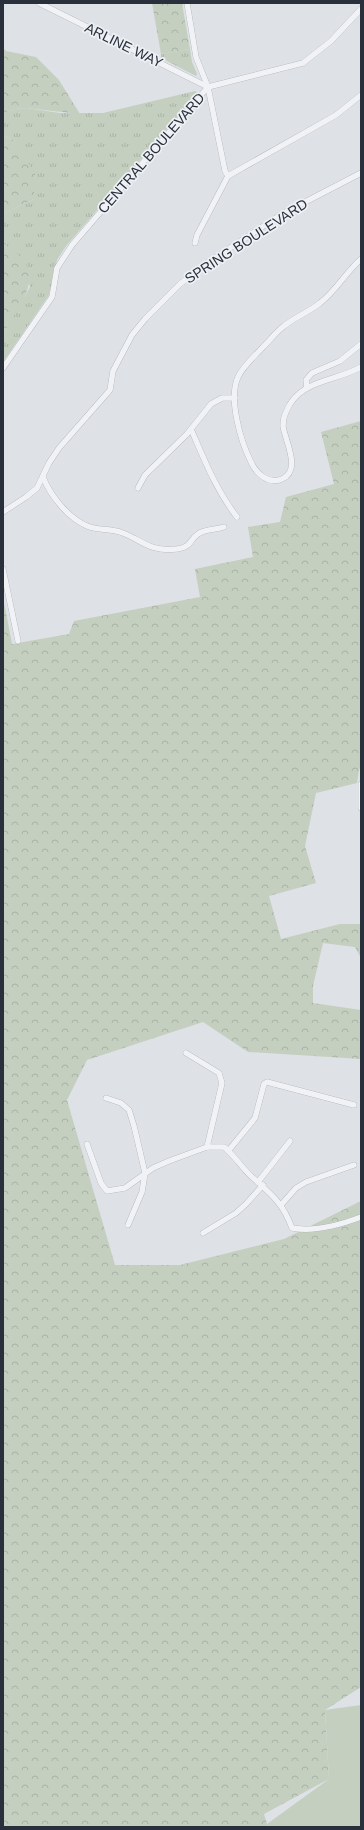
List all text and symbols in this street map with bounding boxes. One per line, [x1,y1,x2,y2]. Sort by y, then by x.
street label: ARLINE WAY [82,19,166,71]
street label: CENTRAL BOULEVARD [94,90,208,216]
street label: SPRING BOULEVARD [182,195,310,287]

